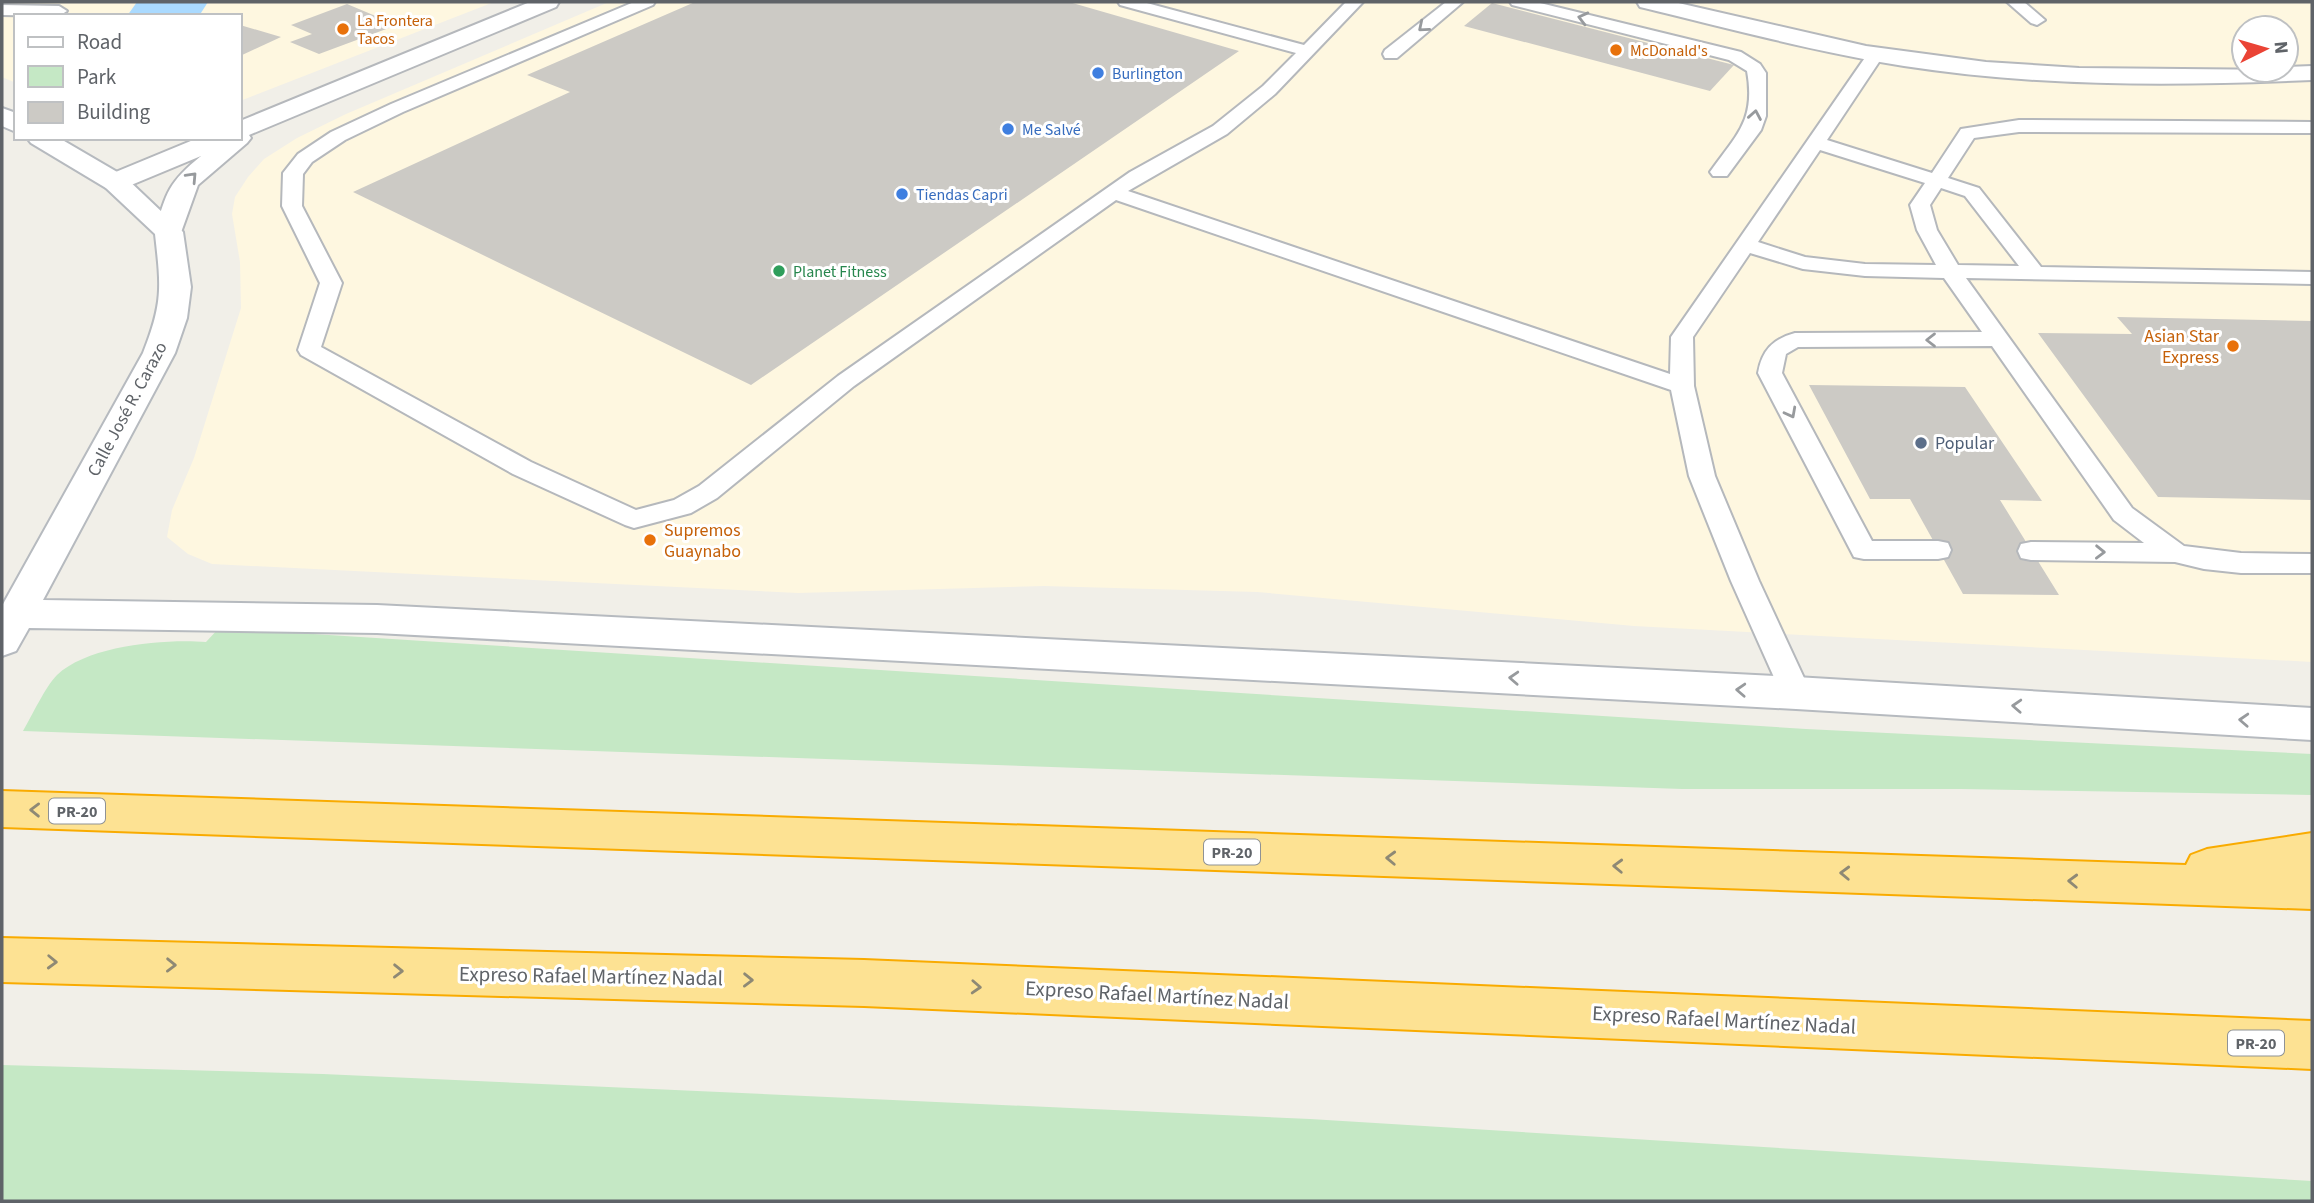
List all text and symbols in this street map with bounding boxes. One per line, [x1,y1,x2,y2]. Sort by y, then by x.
place label: La Frontera Tacos [357,10,433,50]
one-way arrow [1577,12,1589,26]
legend [14,14,242,140]
north arrow [2230,14,2300,84]
one-way arrow [1418,19,1430,32]
marker: La Frontera Tacos [335,21,351,37]
text: Road [77,27,122,57]
place label: McDonald's [1630,40,1708,62]
text: N [2266,40,2294,55]
marker: McDonald's [1608,42,1624,58]
text: Park [77,62,117,92]
place label: Burlington [1112,63,1183,85]
marker: Burlington [1090,65,1106,81]
text: Building [77,97,151,127]
one-way arrow [1747,109,1762,121]
place label: Me Salvé [1022,119,1081,141]
marker: Me Salvé [1000,121,1016,137]
one-way arrow [184,172,196,185]
place label: Tiendas Capri [916,184,1008,206]
marker: Tiendas Capri [894,186,910,202]
place label: Planet Fitness [793,261,887,283]
marker: Planet Fitness [771,263,787,279]
place label: Asian Star Express [2144,324,2220,370]
one-way arrow [1925,332,1935,348]
street label: Calle José R. Carazo [81,337,174,481]
marker: Asian Star Express [2225,338,2241,354]
one-way arrow [1783,406,1797,418]
place label: Popular [1935,431,1995,456]
marker: Popular [1913,435,1929,451]
place label: Supremos Guaynabo [664,518,741,564]
marker: Supremos Guaynabo [642,532,658,548]
one-way arrow [2095,544,2105,560]
one-way arrow [1508,671,1519,686]
one-way arrow [1735,683,1746,698]
one-way arrow [2011,699,2022,714]
one-way arrow [2238,712,2249,727]
road number: PR-20 [49,798,105,824]
one-way arrow [29,802,40,818]
road number: PR-20 [1204,839,1260,864]
one-way arrow [1385,850,1396,865]
one-way arrow [1612,858,1623,873]
one-way arrow [1840,866,1851,881]
one-way arrow [2067,874,2078,889]
one-way arrow [47,954,58,969]
one-way arrow [166,957,177,973]
street label: Expreso Rafael Martínez Nadal [459,959,723,993]
one-way arrow [394,963,404,979]
one-way arrow [743,972,754,987]
street label: Expreso Rafael Martínez Nadal [1024,973,1290,1017]
one-way arrow [970,980,981,995]
street label: Expreso Rafael Martínez Nadal [1591,998,1857,1042]
road number: PR-20 [2228,1030,2284,1056]

